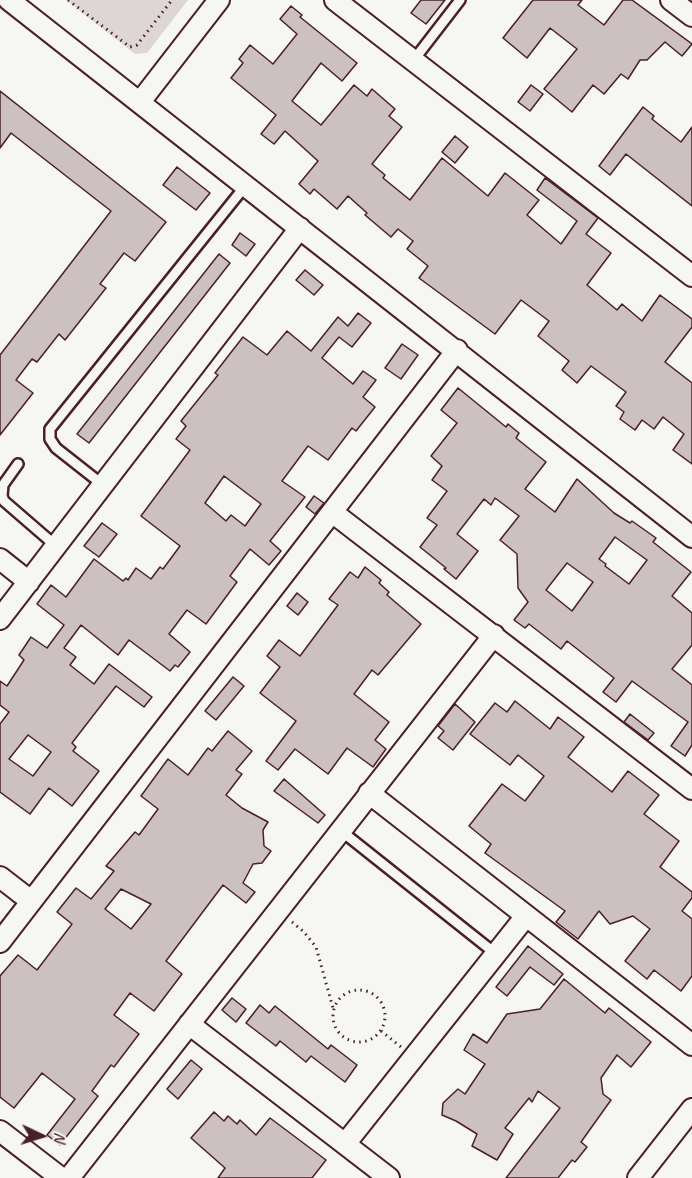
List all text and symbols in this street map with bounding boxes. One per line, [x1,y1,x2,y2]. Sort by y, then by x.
north arrow [12,1106,72,1166]
text: N [50,1132,70,1143]

